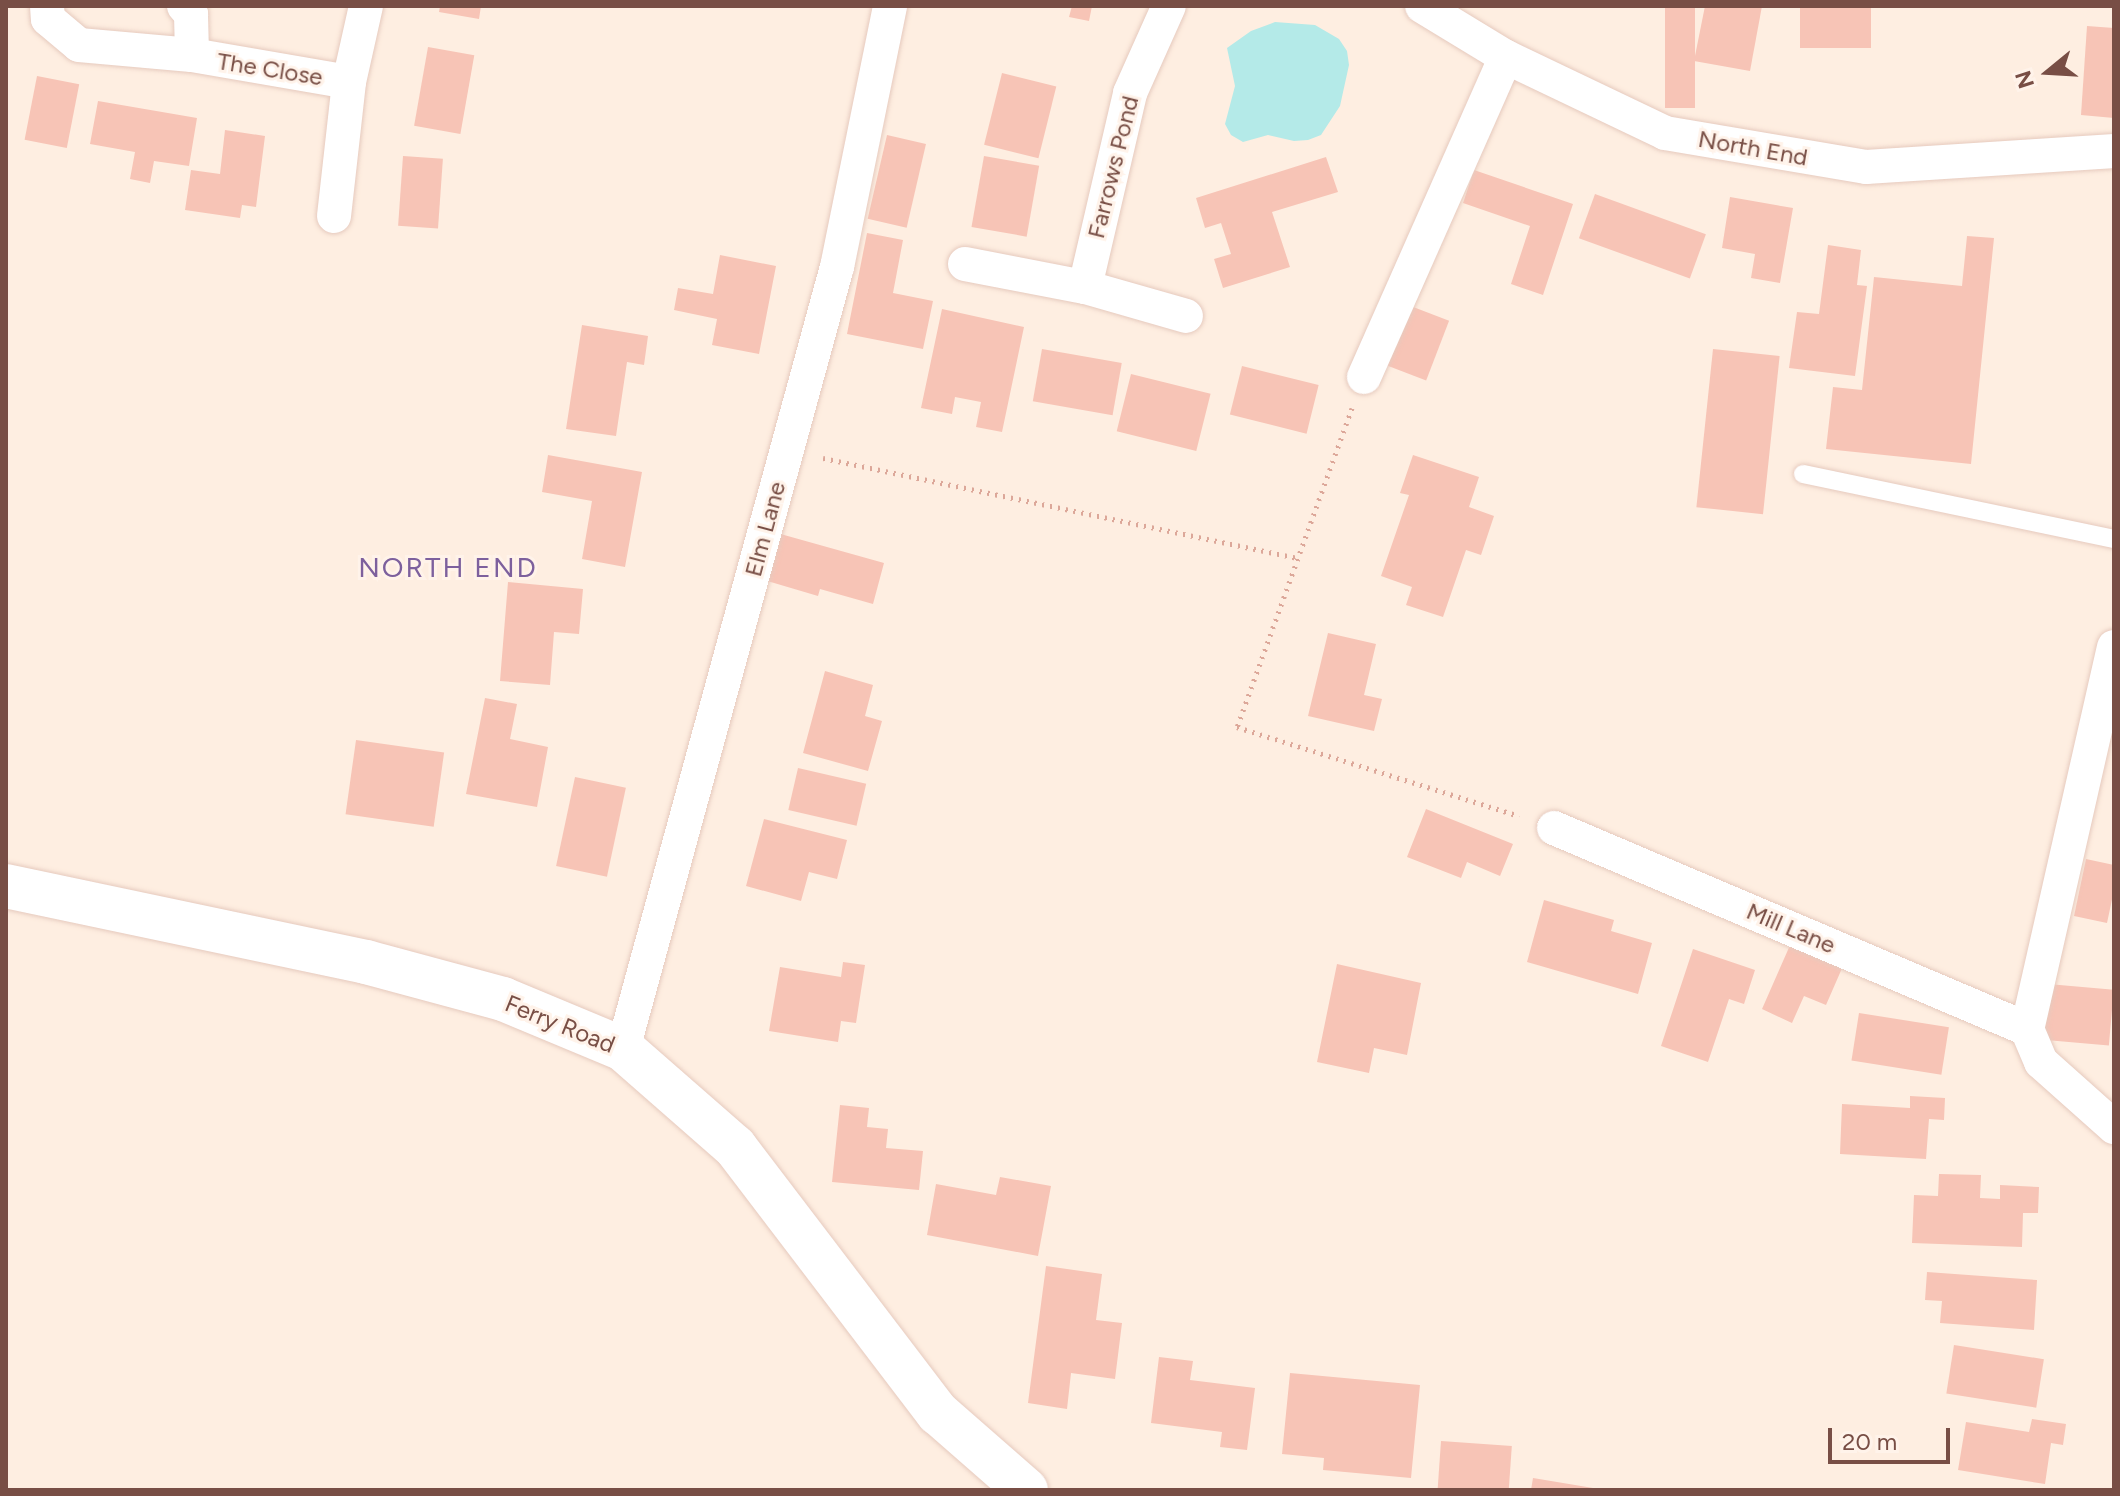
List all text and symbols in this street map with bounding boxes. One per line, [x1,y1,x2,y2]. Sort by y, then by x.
north arrow [2008,32,2088,112]
street label: The Close [215,46,325,92]
text: N [2009,67,2040,92]
street label: Farrows Pond [1081,93,1145,241]
street label: North End [1696,124,1810,172]
street label: Elm Lane [739,478,791,580]
district label: NORTH END [358,550,538,584]
street label: Mill Lane [1742,896,1840,960]
street label: Ferry Road [501,989,619,1059]
scale bar [1832,1412,1954,1462]
text: 20 m [1842,1427,1897,1456]

